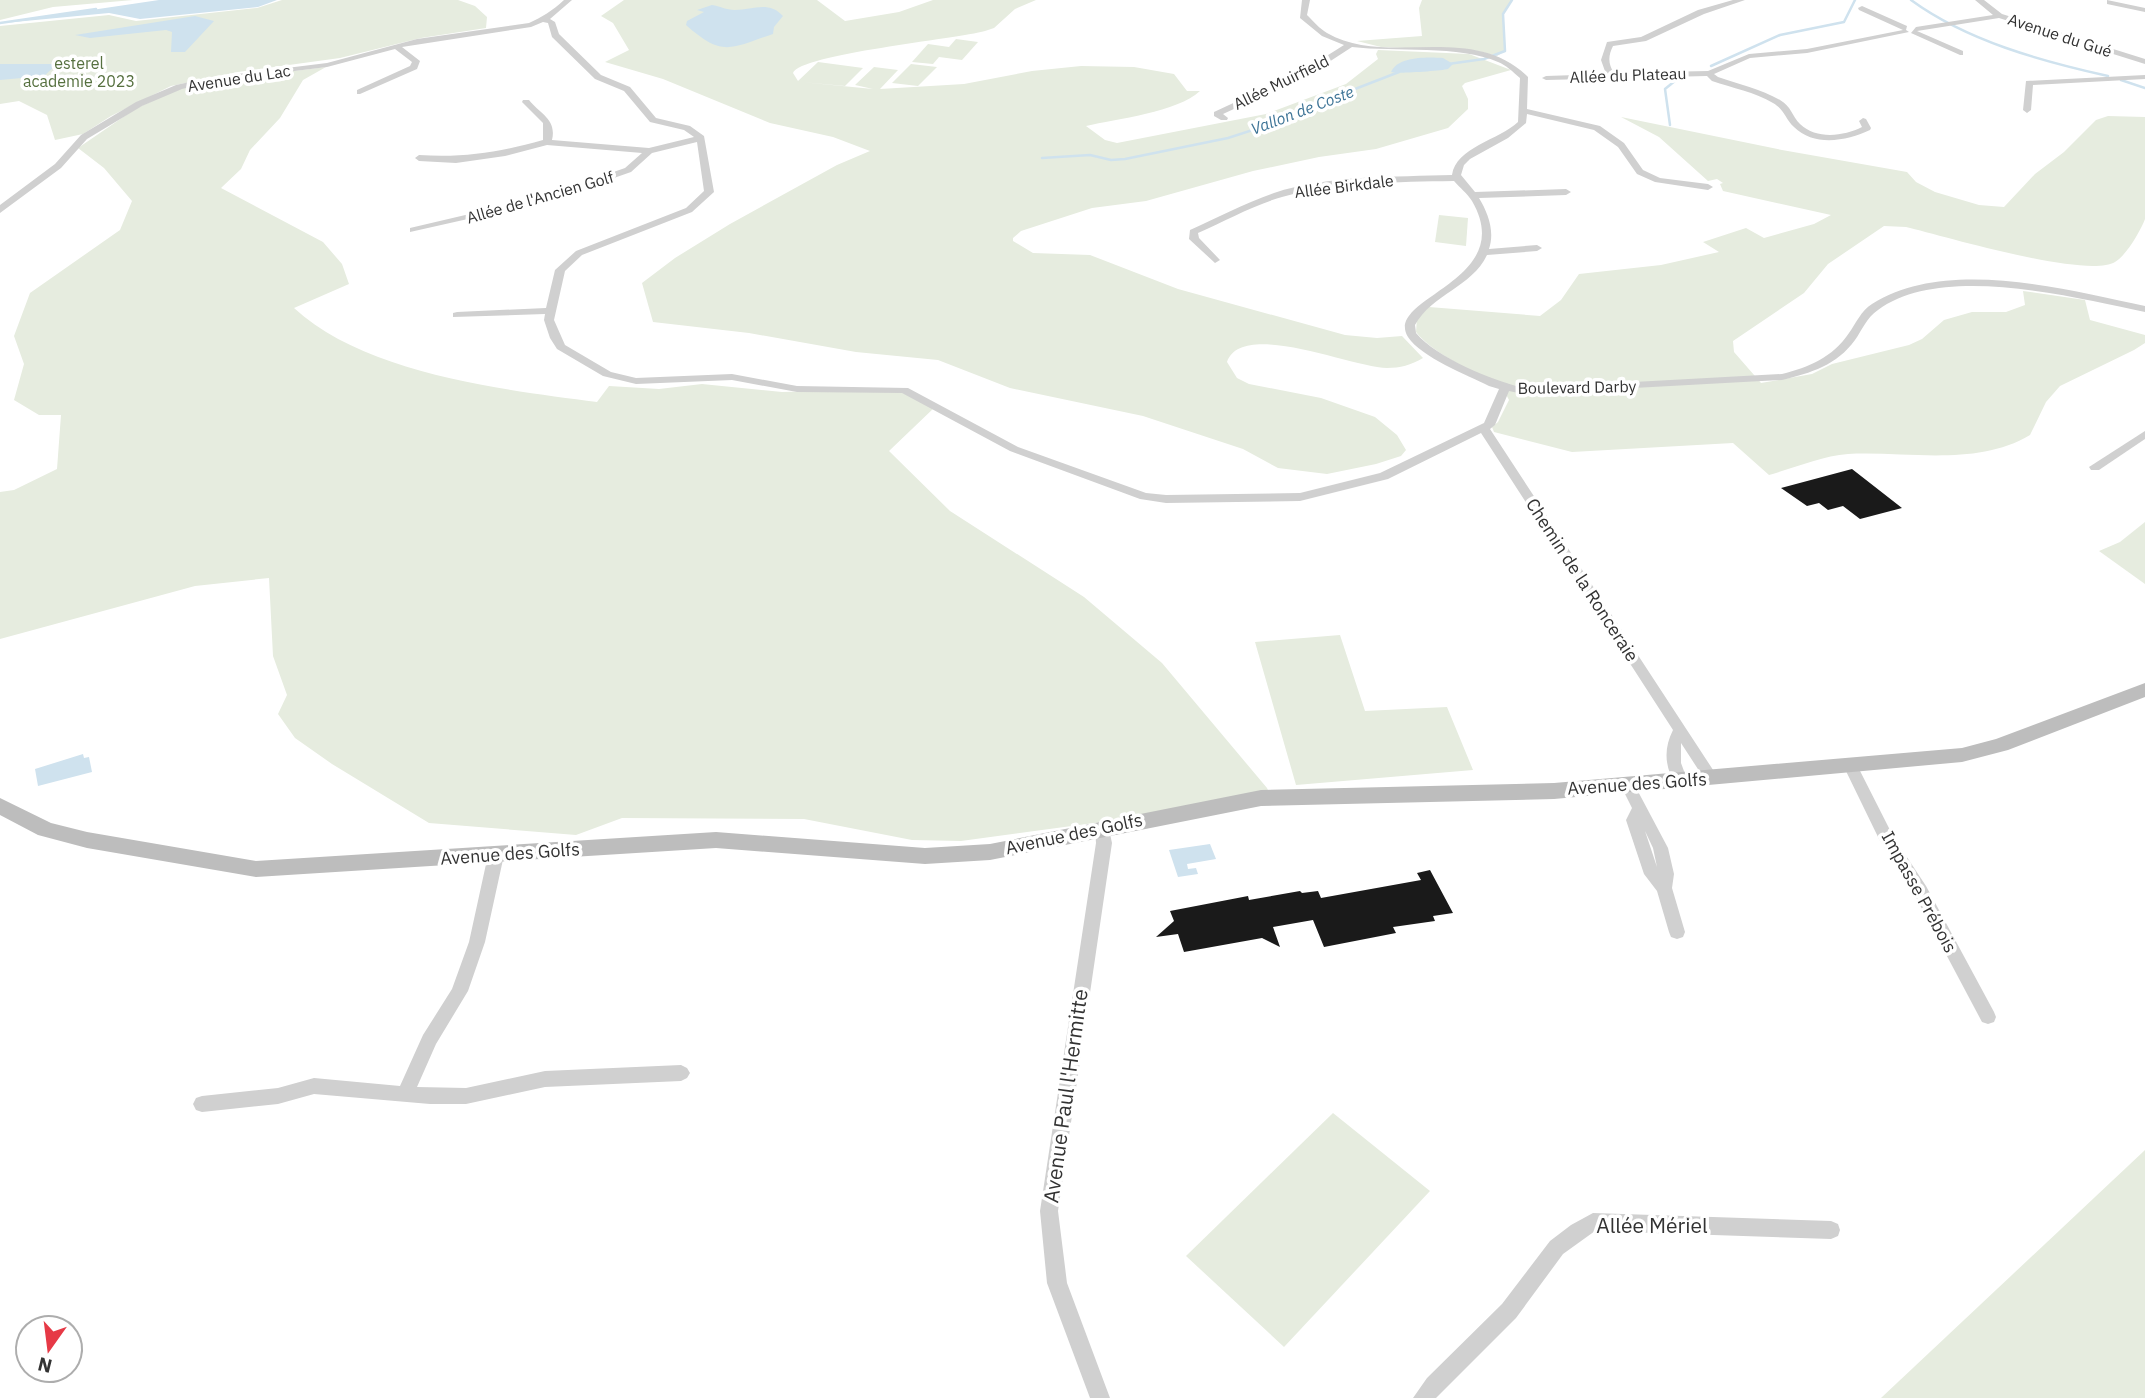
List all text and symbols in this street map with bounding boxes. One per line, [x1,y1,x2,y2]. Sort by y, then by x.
street label: Avenue du Gué [2005,9,2115,61]
street label: Allée Muirfield [1230,50,1332,114]
park label: esterel academie 2023 [23,53,135,91]
street label: Avenue du Lac [186,60,292,96]
street label: Allée du Plateau [1569,63,1687,87]
water label: Vallon de Coste [1248,81,1356,139]
street label: Allée de l'Ancien Golf [464,166,616,228]
street label: Allée Birkdale [1293,170,1395,202]
street label: Boulevard Darby [1517,376,1637,398]
street label: Chemin de la Ronceraie [1521,494,1644,666]
street label: Avenue des Golfs [1566,767,1707,800]
street label: Avenue des Golfs [1003,808,1145,859]
street label: Impasse Prébois [1877,827,1962,957]
street label: Avenue des Golfs [439,837,580,870]
street label: Avenue Paul l'Hermitte [1036,987,1094,1205]
street label: Allée Mériel [1596,1211,1708,1239]
north arrow [14,1314,84,1384]
text: N [35,1352,54,1379]

